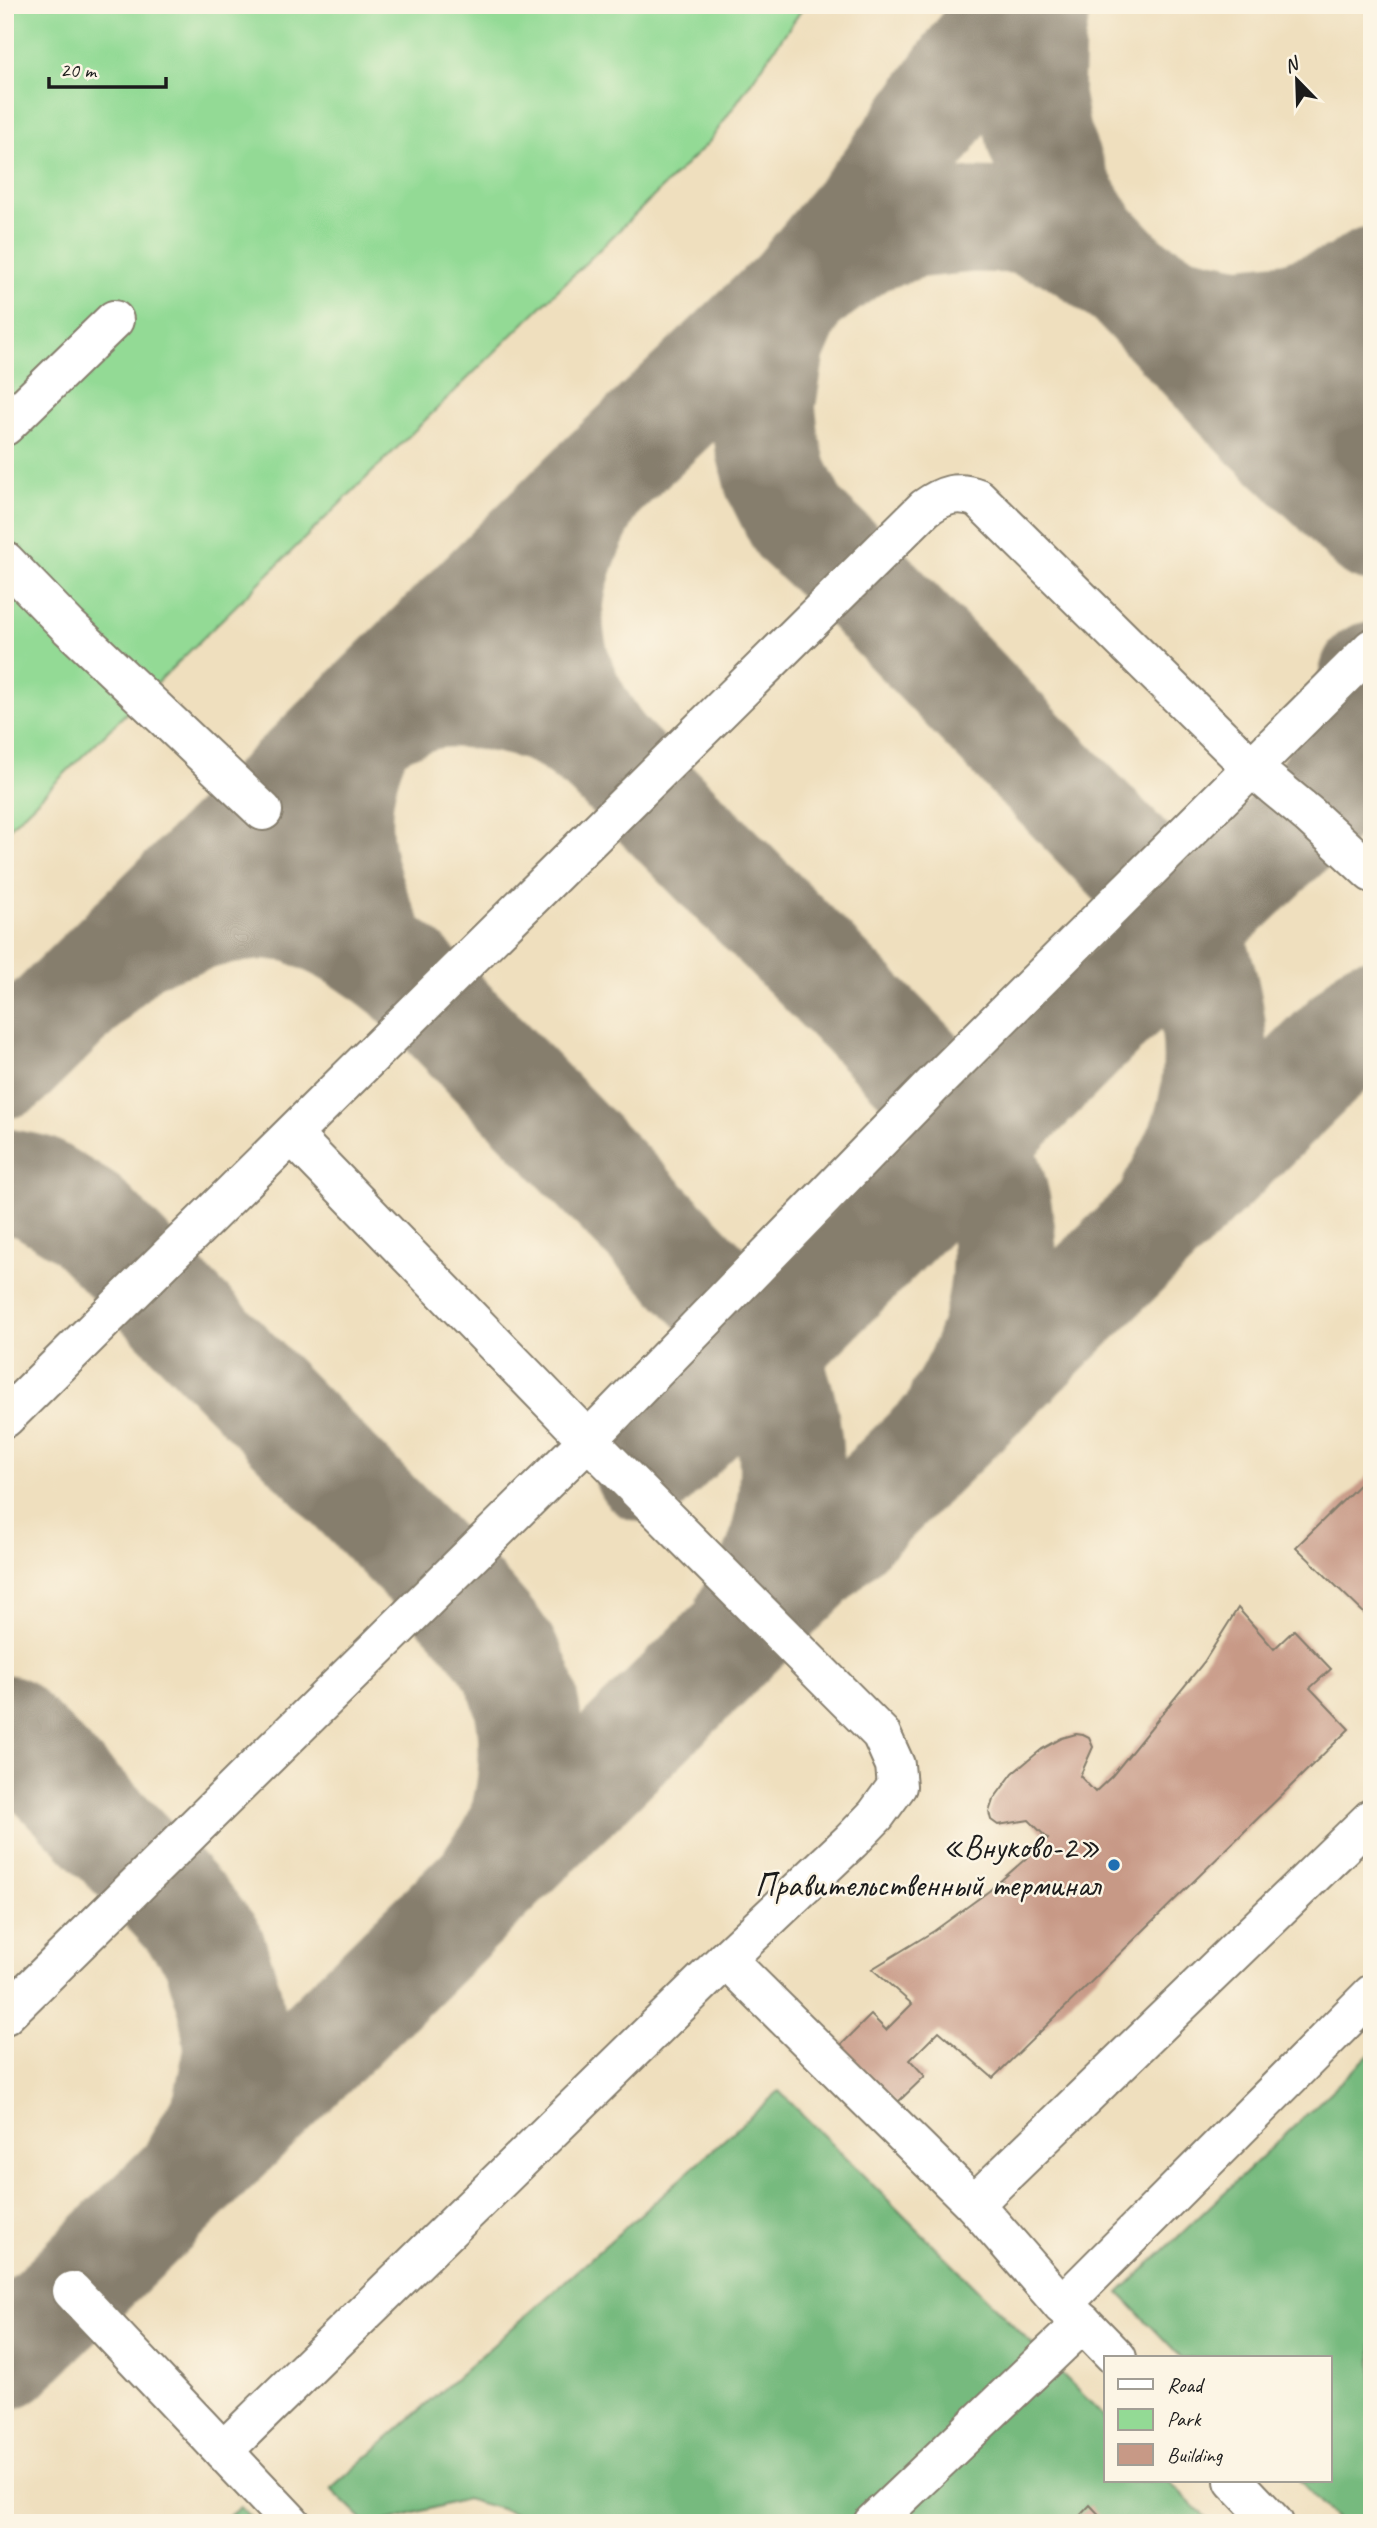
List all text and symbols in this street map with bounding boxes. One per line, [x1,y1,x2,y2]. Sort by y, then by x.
scale bar [49,46,166,90]
north arrow [1262,46,1332,116]
text: N [1281,51,1304,79]
text: 20 m [60,57,98,83]
place label: «Внуково-2» Правительственный терминал [755,1826,1102,1906]
marker: «Внуково-2» Правительственный терминал [1106,1857,1122,1873]
legend [1104,2356,1332,2482]
text: Road [1167,2372,1206,2398]
text: Park [1167,2406,1202,2432]
text: Building [1167,2442,1224,2468]

